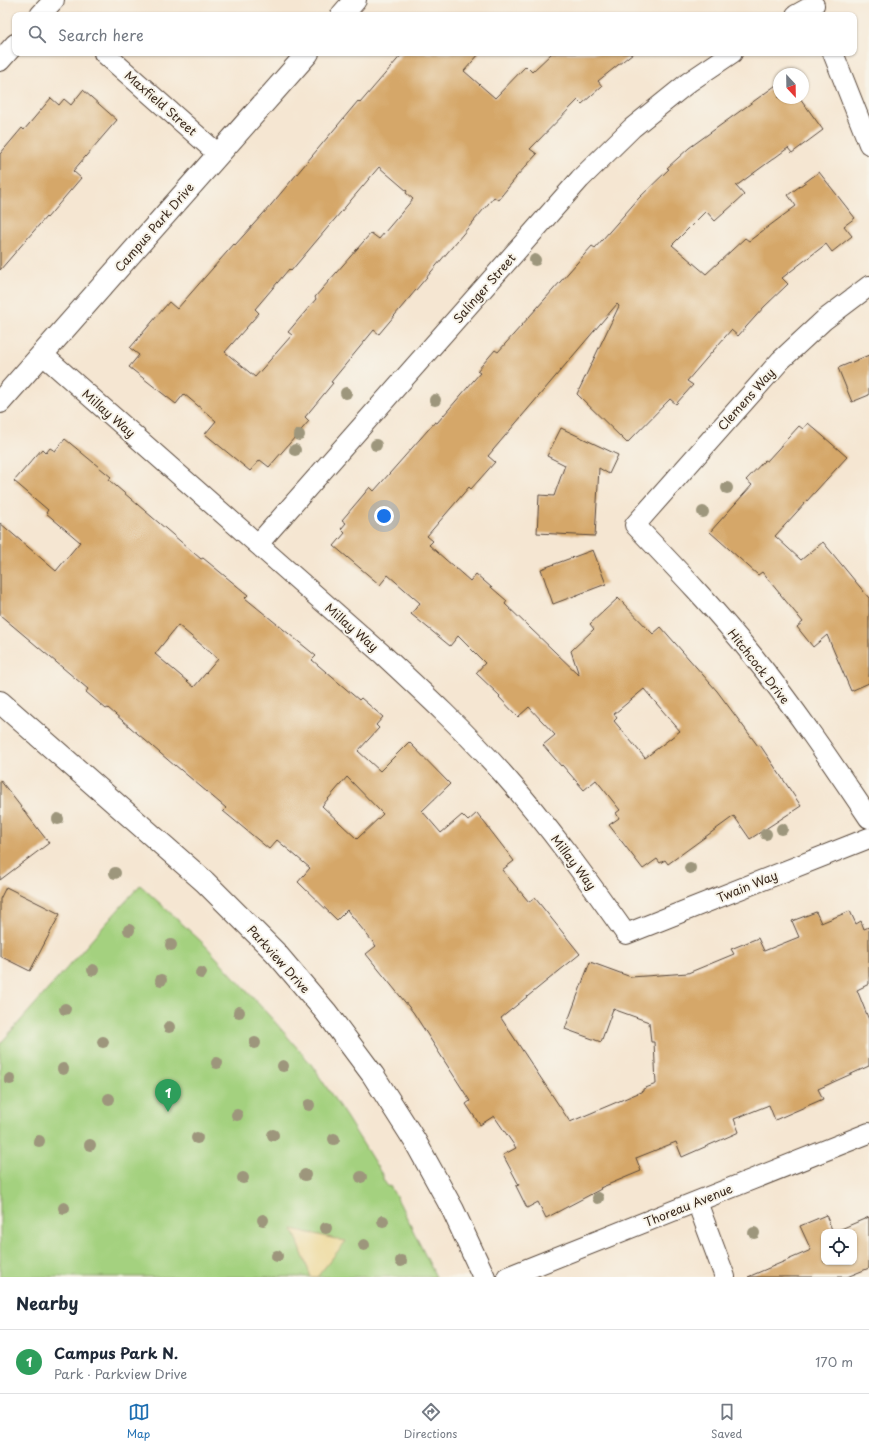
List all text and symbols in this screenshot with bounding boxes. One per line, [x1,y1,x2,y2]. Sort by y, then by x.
search box [12,12,857,56]
icon: search [26,23,48,45]
text: Search here [58,23,144,46]
street label: Maxfield Street [121,66,201,140]
north arrow [773,68,809,104]
street label: Campus Park Drive [110,179,198,275]
street label: Salinger Street [449,249,519,327]
street label: Clemens Way [713,364,779,434]
street label: Millay Way [78,385,140,441]
your location [374,506,394,526]
street label: Millay Way [321,599,383,655]
street label: Hitchcock Drive [724,625,794,707]
street label: Millay Way [547,831,601,894]
street label: Twain Way [714,866,780,906]
street label: Parkview Drive [244,921,314,997]
pin: 1 [155,1079,181,1112]
street label: Thoreau Avenue [641,1179,735,1231]
map controls [821,1229,857,1265]
button: locate [821,1229,857,1265]
text: Nearby [16,1290,78,1316]
text: Campus Park N. [54,1341,178,1364]
text: 1 [26,1352,32,1371]
text: 170 m [815,1352,853,1371]
text: Park · Parkview Drive [54,1364,187,1383]
tab: Map [127,1401,150,1442]
tab: Directions [404,1401,457,1442]
tab: Saved [711,1401,742,1442]

